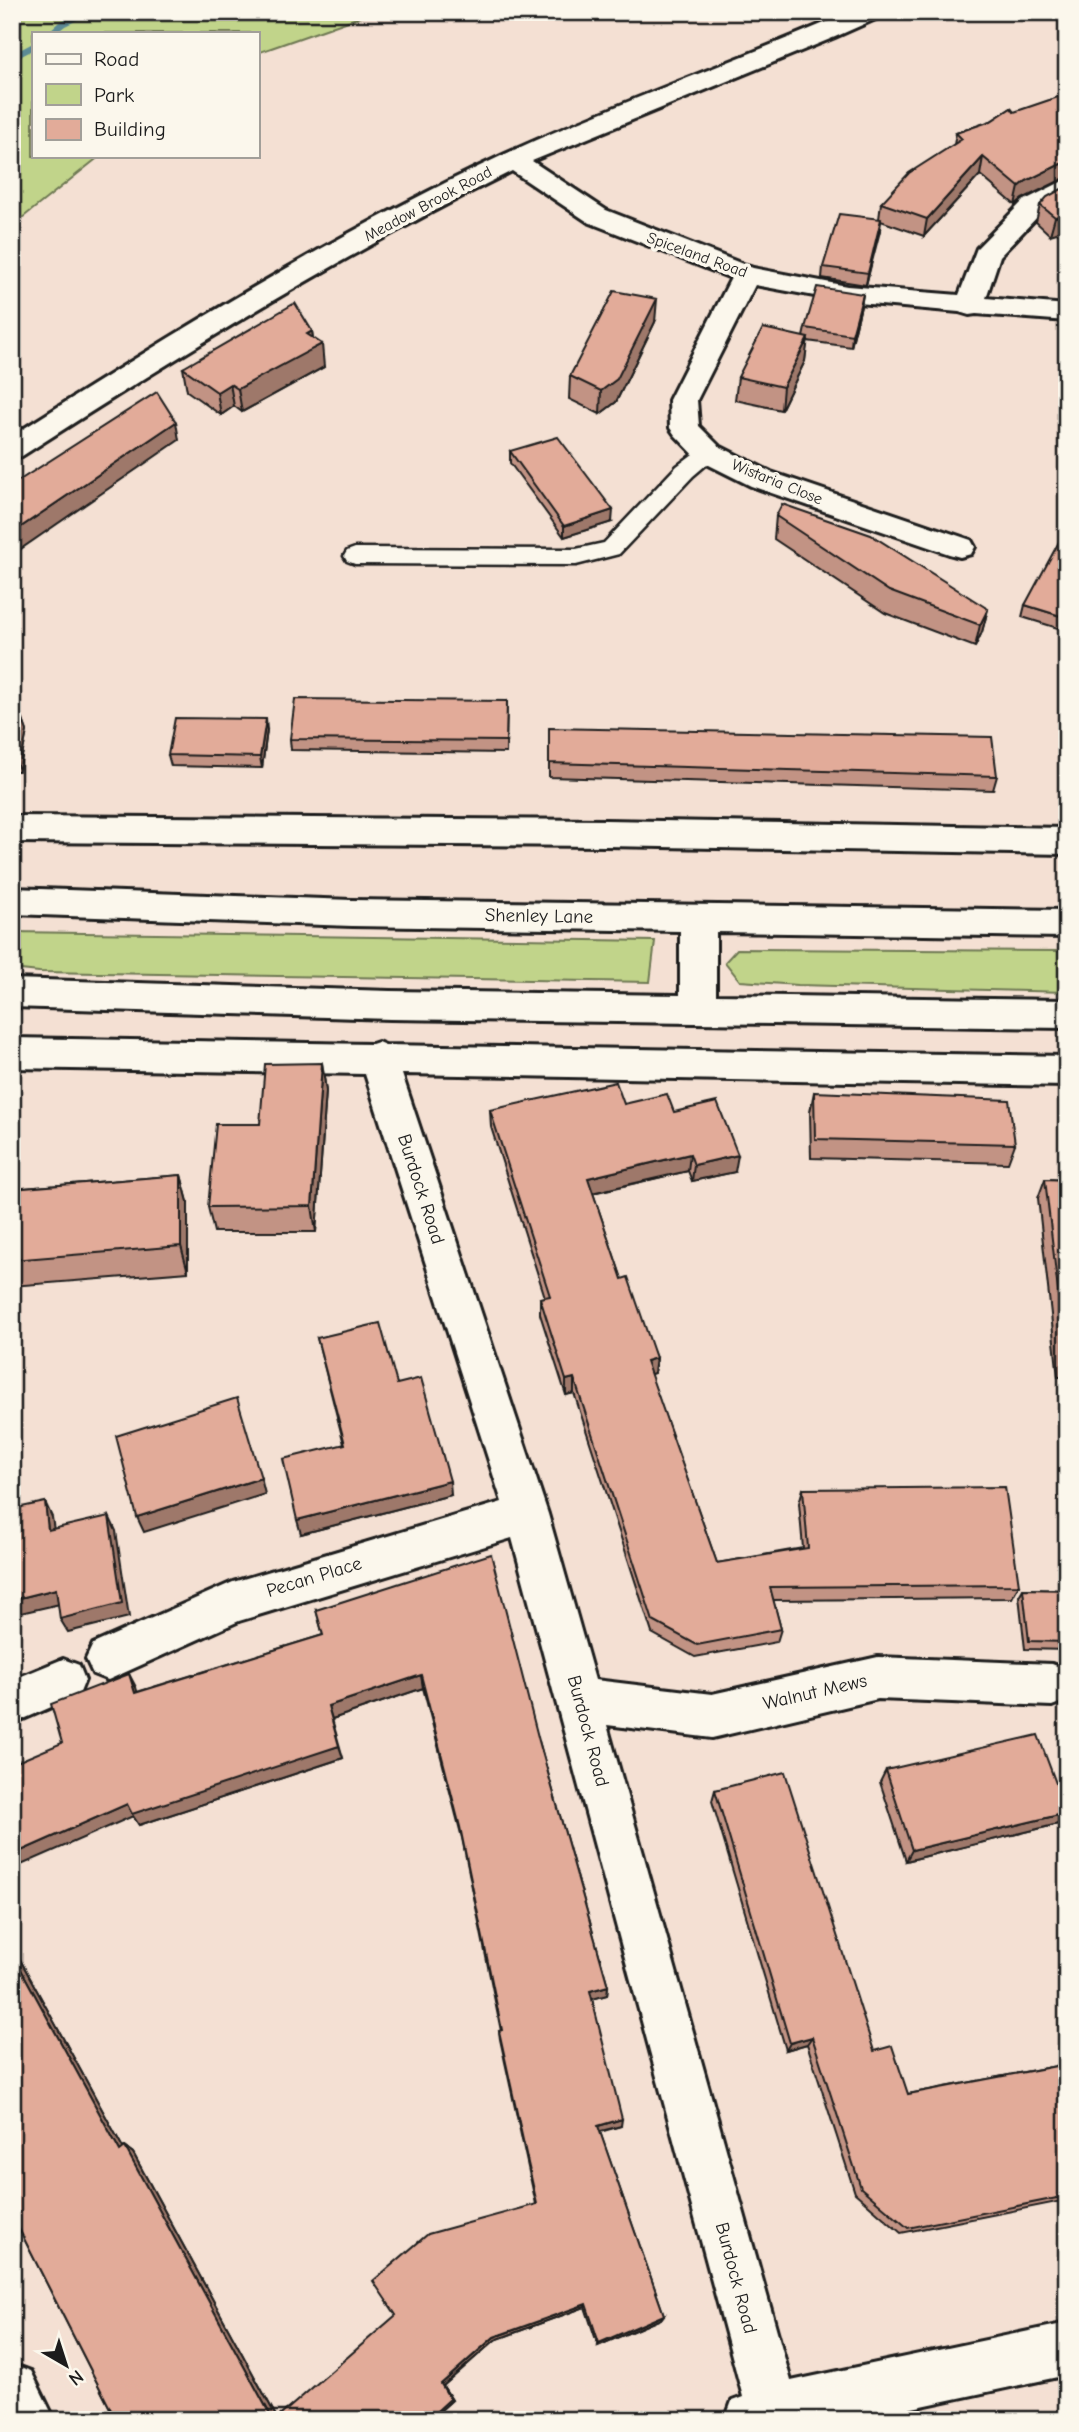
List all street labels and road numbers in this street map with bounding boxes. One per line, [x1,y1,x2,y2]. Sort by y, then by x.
street label: Meadow Brook Road [361,163,495,245]
street label: Spiceland Road [644,228,750,282]
street label: Wistaria Close [729,456,825,508]
street label: Shenley Lane [485,904,593,928]
street label: Burdock Road [393,1131,449,1247]
street label: Pecan Place [264,1552,364,1602]
street label: Walnut Mews [761,1669,869,1715]
street label: Burdock Road [563,1673,613,1789]
street label: Burdock Road [711,2220,761,2336]

